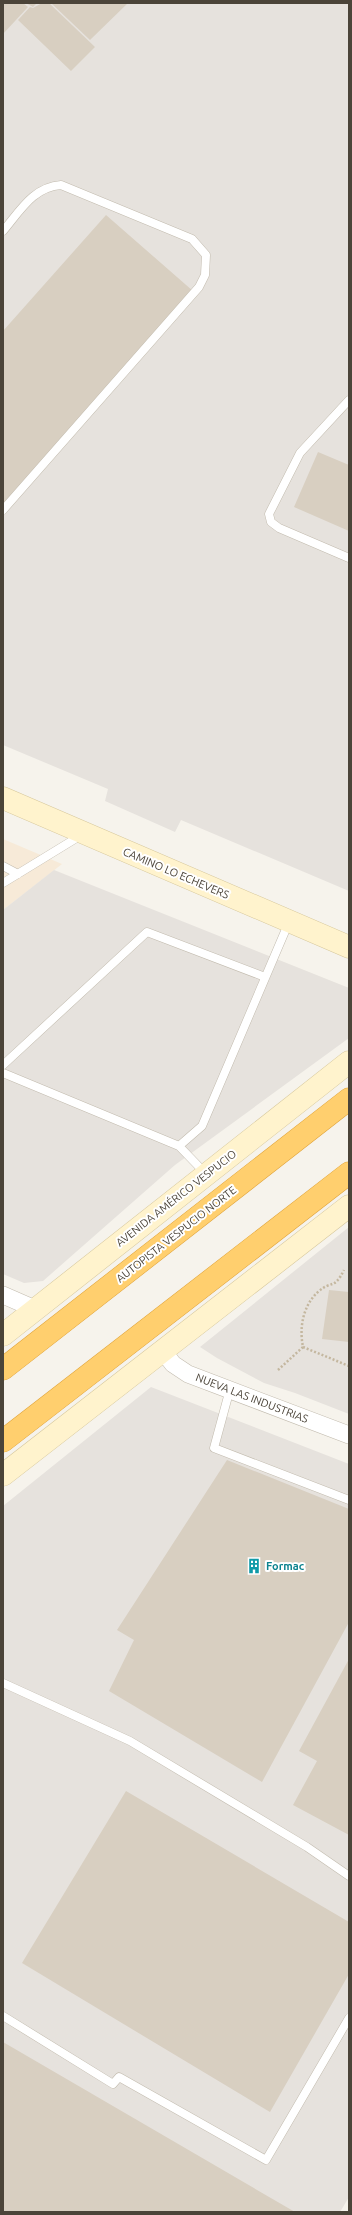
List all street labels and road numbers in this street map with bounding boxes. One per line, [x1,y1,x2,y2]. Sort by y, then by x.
street label: CAMINO LO ECHEVERS [121,845,231,901]
street label: AVENIDA AMÉRICO VESPUCIO [113,1147,238,1249]
street label: AUTOPISTA VESPUCIO NORTE [114,1184,238,1284]
street label: NUEVA LAS INDUSTRIAS [194,1371,310,1425]

